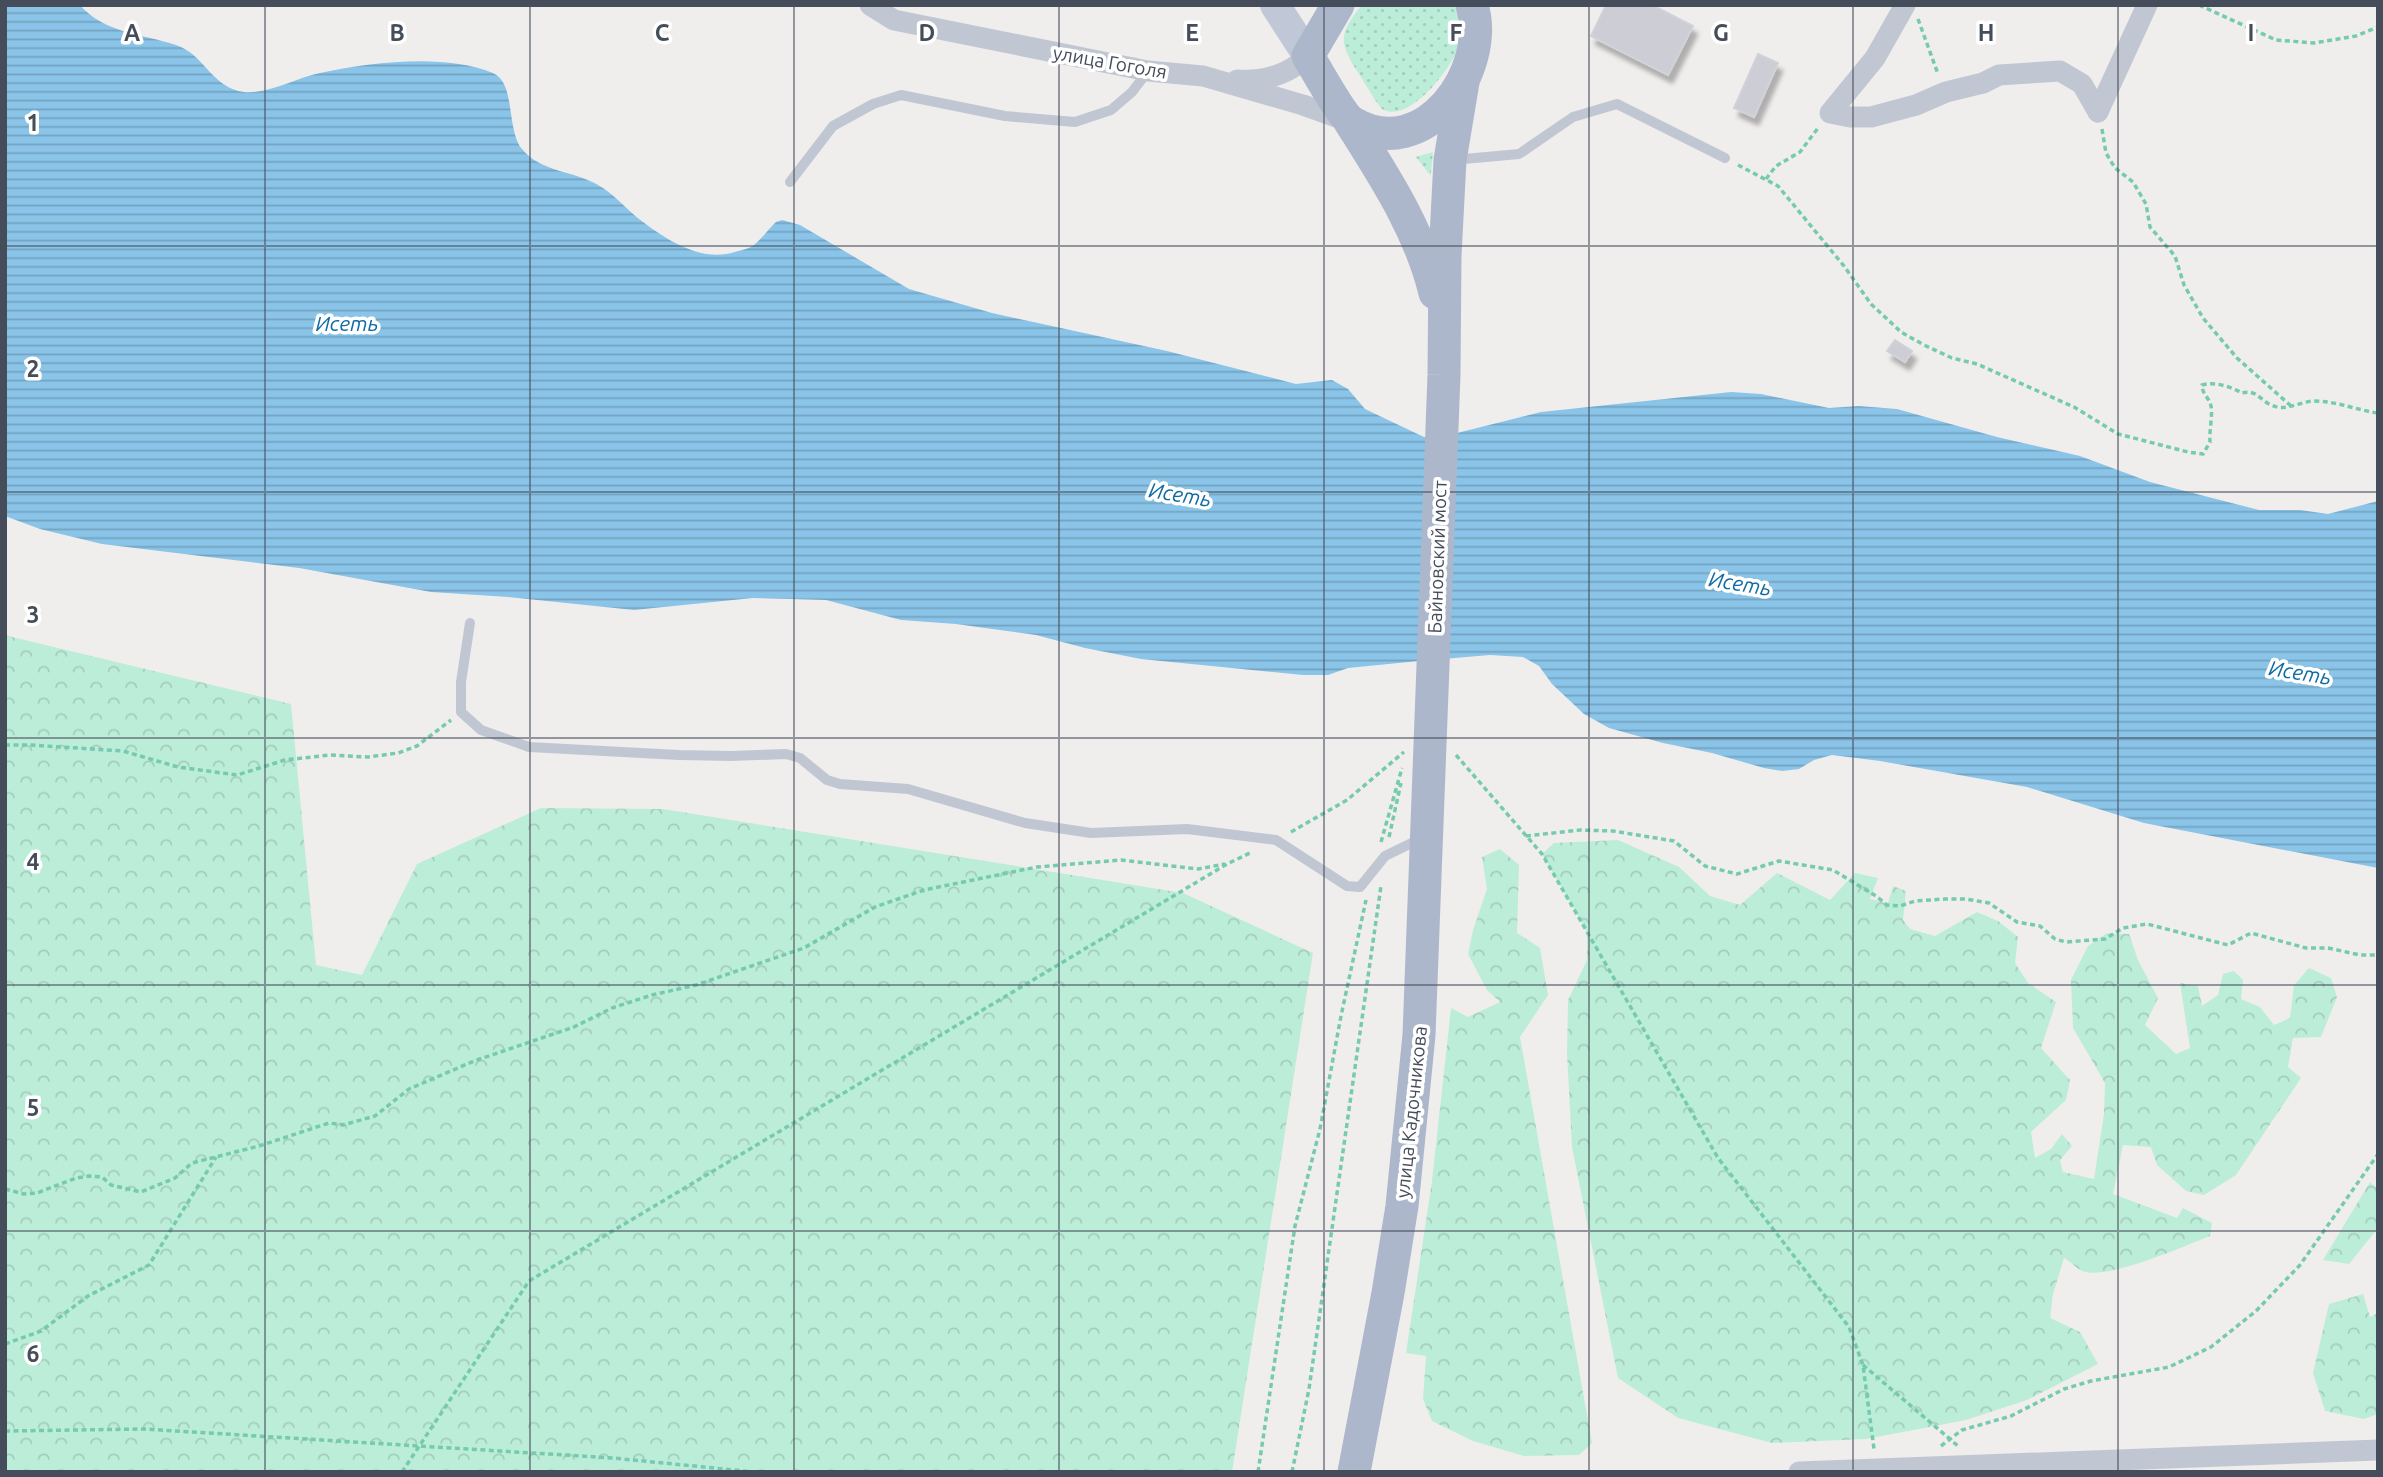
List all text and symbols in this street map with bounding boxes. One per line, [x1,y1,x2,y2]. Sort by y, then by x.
text: A [124,20,140,45]
text: B [389,20,405,45]
text: C [655,20,670,45]
text: D [919,20,935,45]
text: E [1185,20,1199,45]
text: F [1450,20,1463,45]
text: G [1713,20,1729,45]
text: H [1978,20,1994,45]
text: I [2248,20,2254,45]
street label: улица Гоголя [1051,41,1169,83]
text: 1 [27,110,39,135]
water label: Исеть [316,311,378,335]
text: 2 [27,356,39,381]
water label: Исеть [1147,477,1213,511]
street label: Байновский мост [1423,479,1451,634]
water label: Исеть [1707,566,1773,600]
text: 3 [27,602,39,627]
water label: Исеть [2267,655,2333,689]
text: 4 [27,849,40,874]
street label: улица Кадочникова [1391,1025,1431,1199]
text: 5 [27,1095,39,1120]
text: 6 [27,1341,40,1366]

